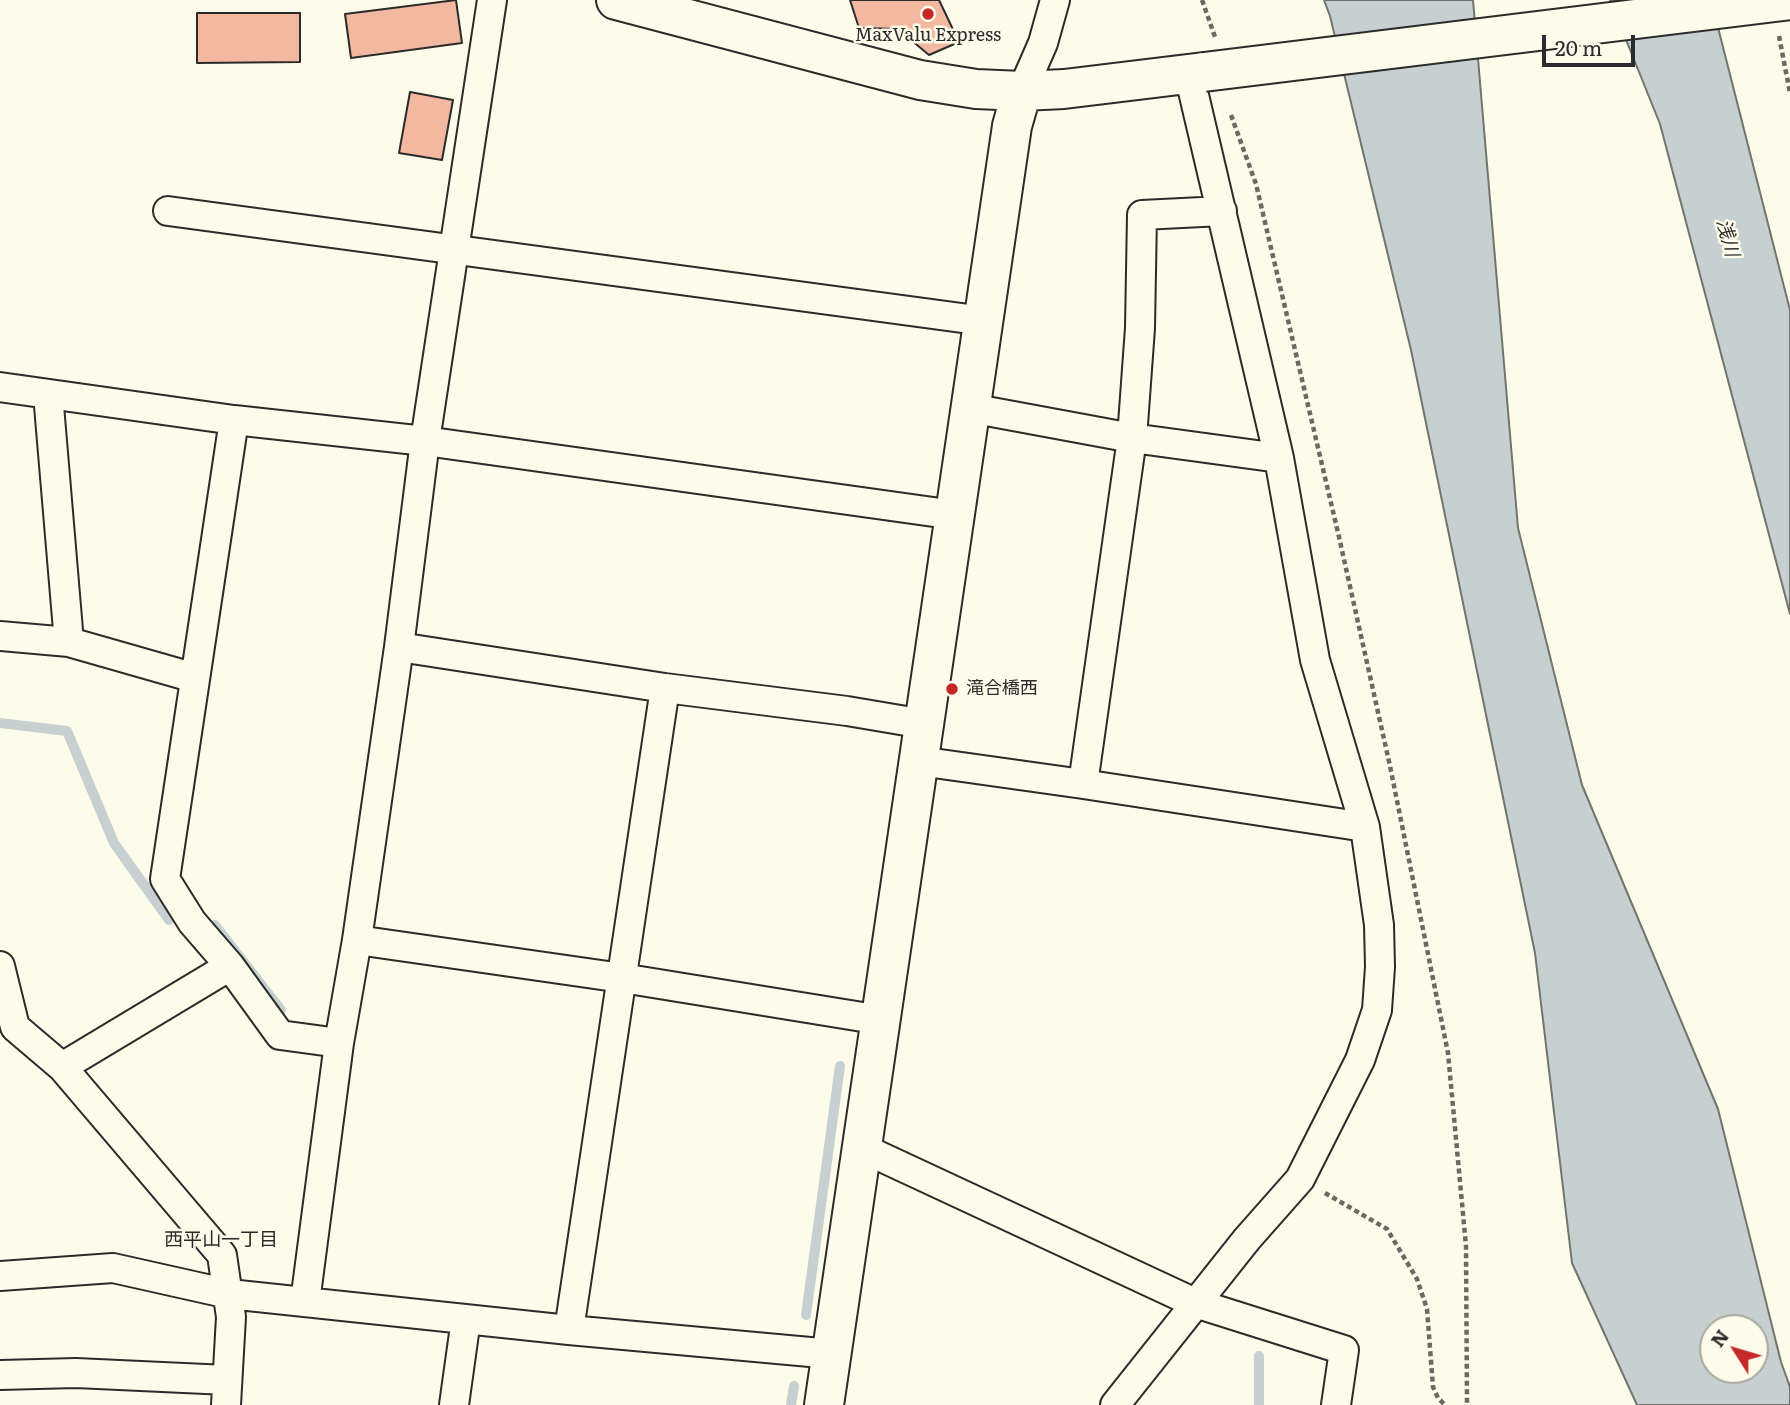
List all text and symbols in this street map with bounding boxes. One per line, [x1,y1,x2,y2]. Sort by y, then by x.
marker: MaxValu Express [920,6,936,22]
scale bar [1545,21,1638,65]
place label: MaxValu Express [855,25,1001,47]
text: 20 m [1555,31,1602,62]
water label: 浅川 [1711,217,1743,259]
place label: 滝合橋西 [966,678,1038,700]
marker: 滝合橋西 [944,681,960,697]
district label: 西平山一丁目 [164,1229,278,1251]
north arrow [1699,1314,1769,1384]
text: N [1703,1323,1735,1352]

